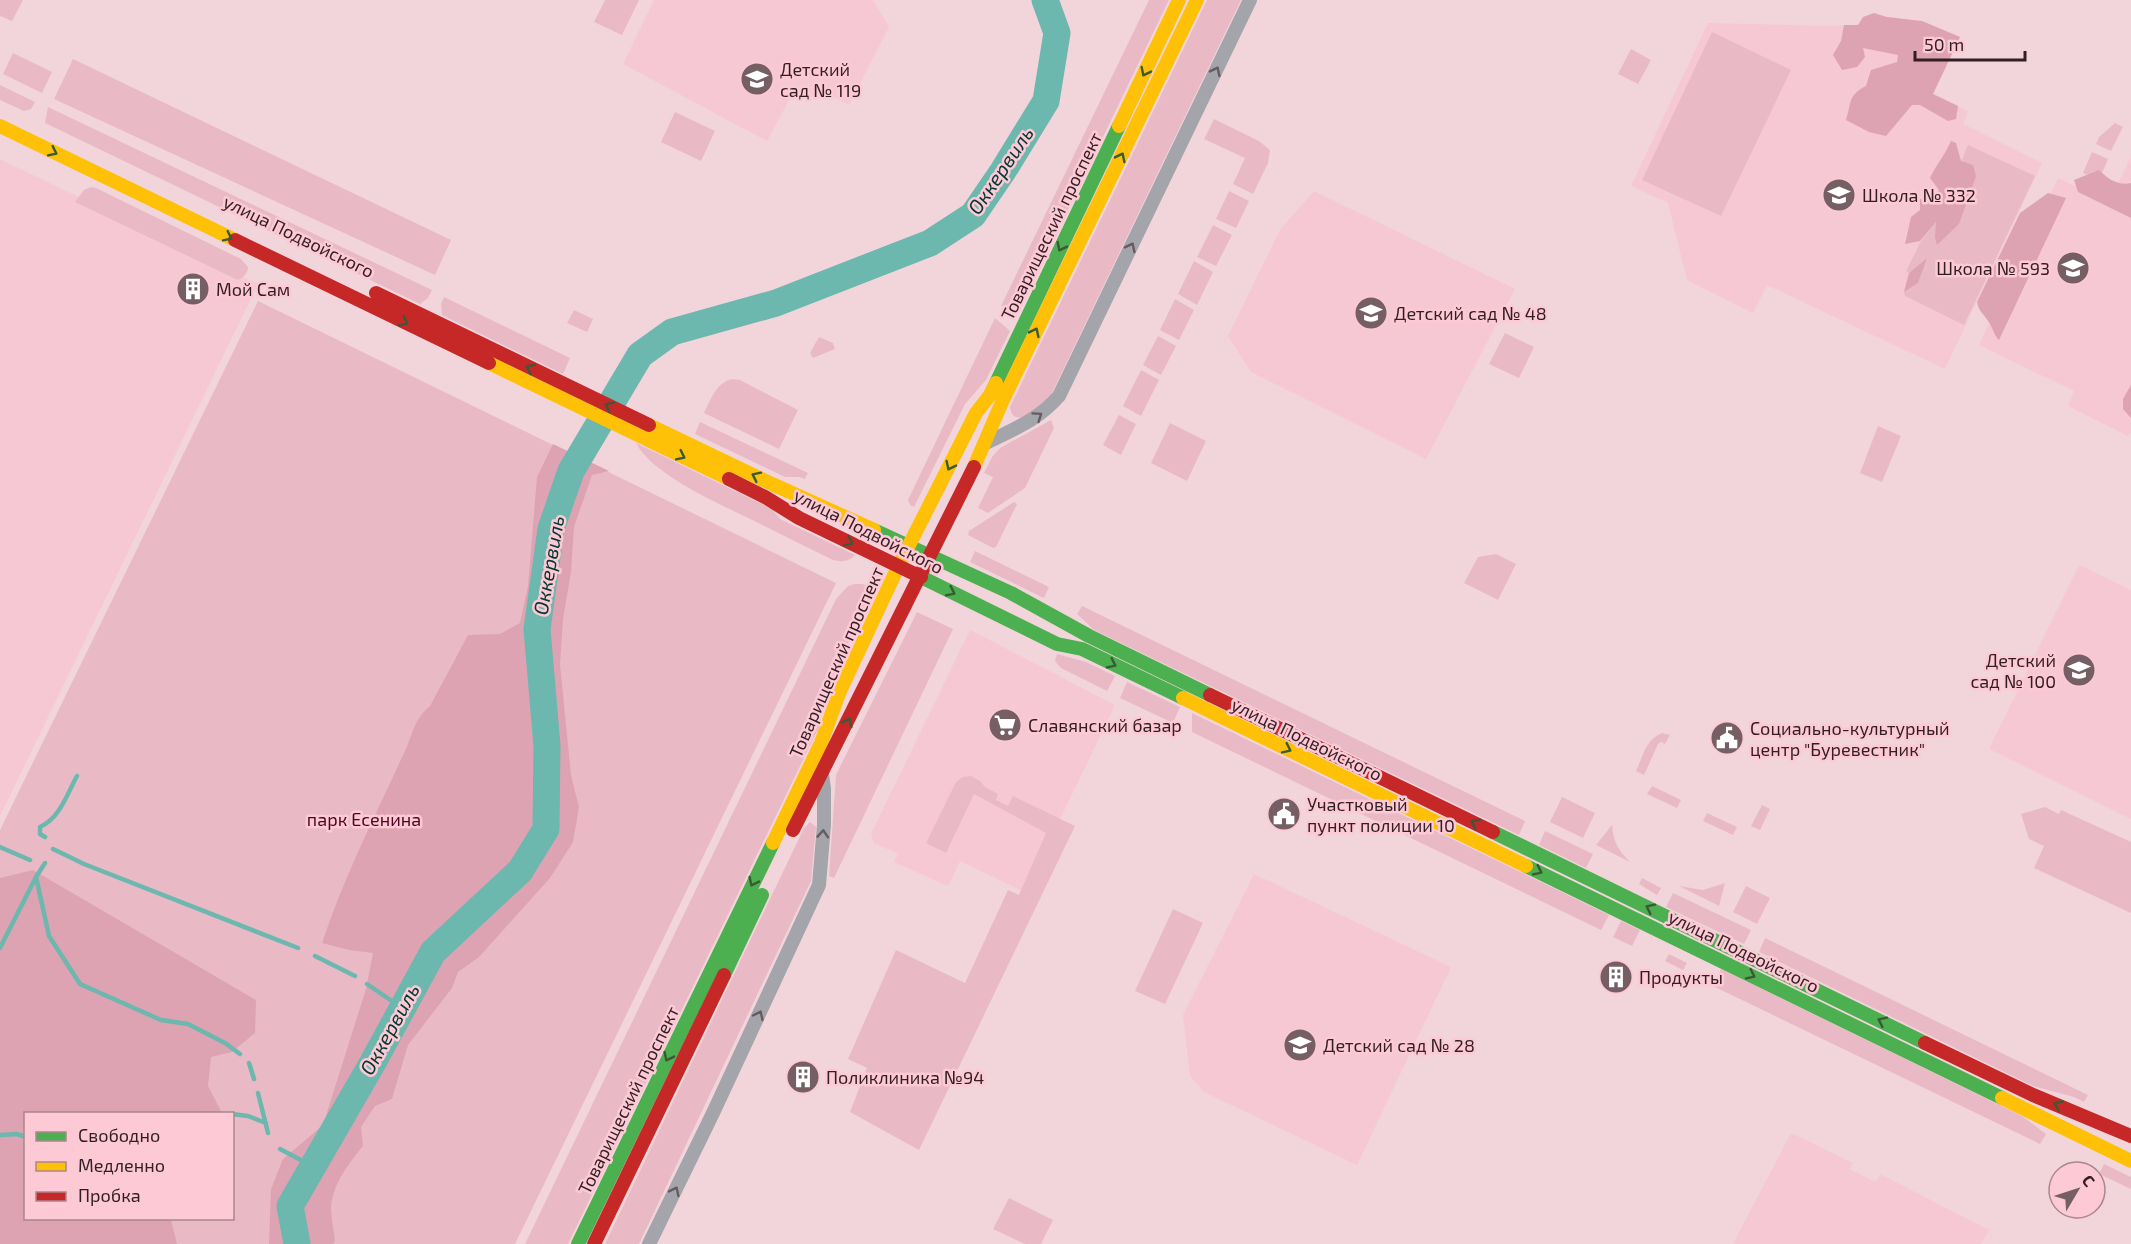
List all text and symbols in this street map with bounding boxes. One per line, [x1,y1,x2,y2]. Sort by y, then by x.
scale bar [1915,24,2024,62]
text: 50 m [1924,33,1964,55]
place label: Детский сад № 119 [780,58,861,101]
school or university icon: Детский сад № 119 [739,61,775,97]
one-way arrow [1141,65,1152,76]
one-way arrow [1209,67,1220,78]
water label: Оккервиль [962,122,1038,218]
street label: Товарищеский проспект [996,128,1106,324]
one-way arrow [46,144,57,156]
one-way arrow [1113,152,1125,163]
school or university icon: Школа № 332 [1821,177,1857,213]
place label: Школа № 332 [1862,184,1976,206]
street label: улица Подвойского [220,190,378,282]
one-way arrow [221,230,232,241]
one-way arrow [1056,241,1068,252]
one-way arrow [1123,242,1135,253]
school or university icon: Школа № 593 [2055,250,2091,286]
place label: Школа № 593 [1936,257,2050,279]
building icon: Мой Сам [175,271,211,307]
place label: Мой Сам [216,278,290,300]
school or university icon: Детский сад № 48 [1353,295,1389,331]
place label: Детский сад № 48 [1394,302,1547,324]
one-way arrow [397,314,408,326]
one-way arrow [1028,327,1040,338]
one-way arrow [526,363,537,375]
one-way arrow [605,401,616,413]
one-way arrow [1031,412,1042,423]
one-way arrow [674,448,685,460]
one-way arrow [946,459,958,470]
one-way arrow [751,472,762,484]
street label: улица Подвойского [791,484,947,578]
water label: Оккервиль [527,513,569,617]
one-way arrow [842,535,853,547]
street label: Товарищеский проспект [784,563,888,761]
one-way arrow [944,585,955,596]
place label: Детский сад № 100 [1971,649,2056,692]
school or university icon: Детский сад № 100 [2061,652,2097,688]
one-way arrow [1105,657,1116,669]
street label: улица Подвойского [1228,693,1386,785]
supermarket icon: Славянский базар [987,707,1023,743]
place label: Славянский базар [1028,714,1182,736]
one-way arrow [841,717,853,728]
place label: Социально-культурный центр "Буревестник" [1750,717,1950,760]
public building icon: Социально-культурный центр "Буревестник" [1709,720,1745,756]
one-way arrow [1281,742,1292,754]
place label: Участковый пункт полиции 10 [1307,793,1455,836]
public building icon: Участковый пункт полиции 10 [1266,796,1302,832]
park label: парк Есенина [307,808,421,830]
one-way arrow [1470,819,1481,830]
one-way arrow [817,829,830,838]
one-way arrow [1532,864,1543,875]
one-way arrow [749,875,761,886]
one-way arrow [1645,904,1656,916]
street label: улица Подвойского [1665,905,1823,997]
building icon: Продукты [1598,959,1634,995]
place label: Продукты [1639,966,1723,988]
one-way arrow [1745,967,1756,979]
water label: Оккервиль [354,979,424,1079]
street label: Товарищеский проспект [573,1002,683,1198]
one-way arrow [751,1011,763,1022]
one-way arrow [1877,1017,1888,1029]
school or university icon: Детский сад № 28 [1282,1027,1318,1063]
place label: Детский сад № 28 [1323,1034,1475,1056]
one-way arrow [664,1051,676,1062]
building icon: Поликлиника №94 [785,1059,821,1095]
place label: Поликлиника №94 [826,1066,984,1088]
one-way arrow [2053,1100,2064,1112]
legend [24,1112,234,1220]
text: Свободно [78,1124,160,1146]
text: Медленно [78,1154,165,1176]
north arrow [2047,1160,2107,1220]
text: С [2079,1171,2099,1190]
text: Пробка [78,1184,141,1206]
one-way arrow [668,1187,679,1198]

